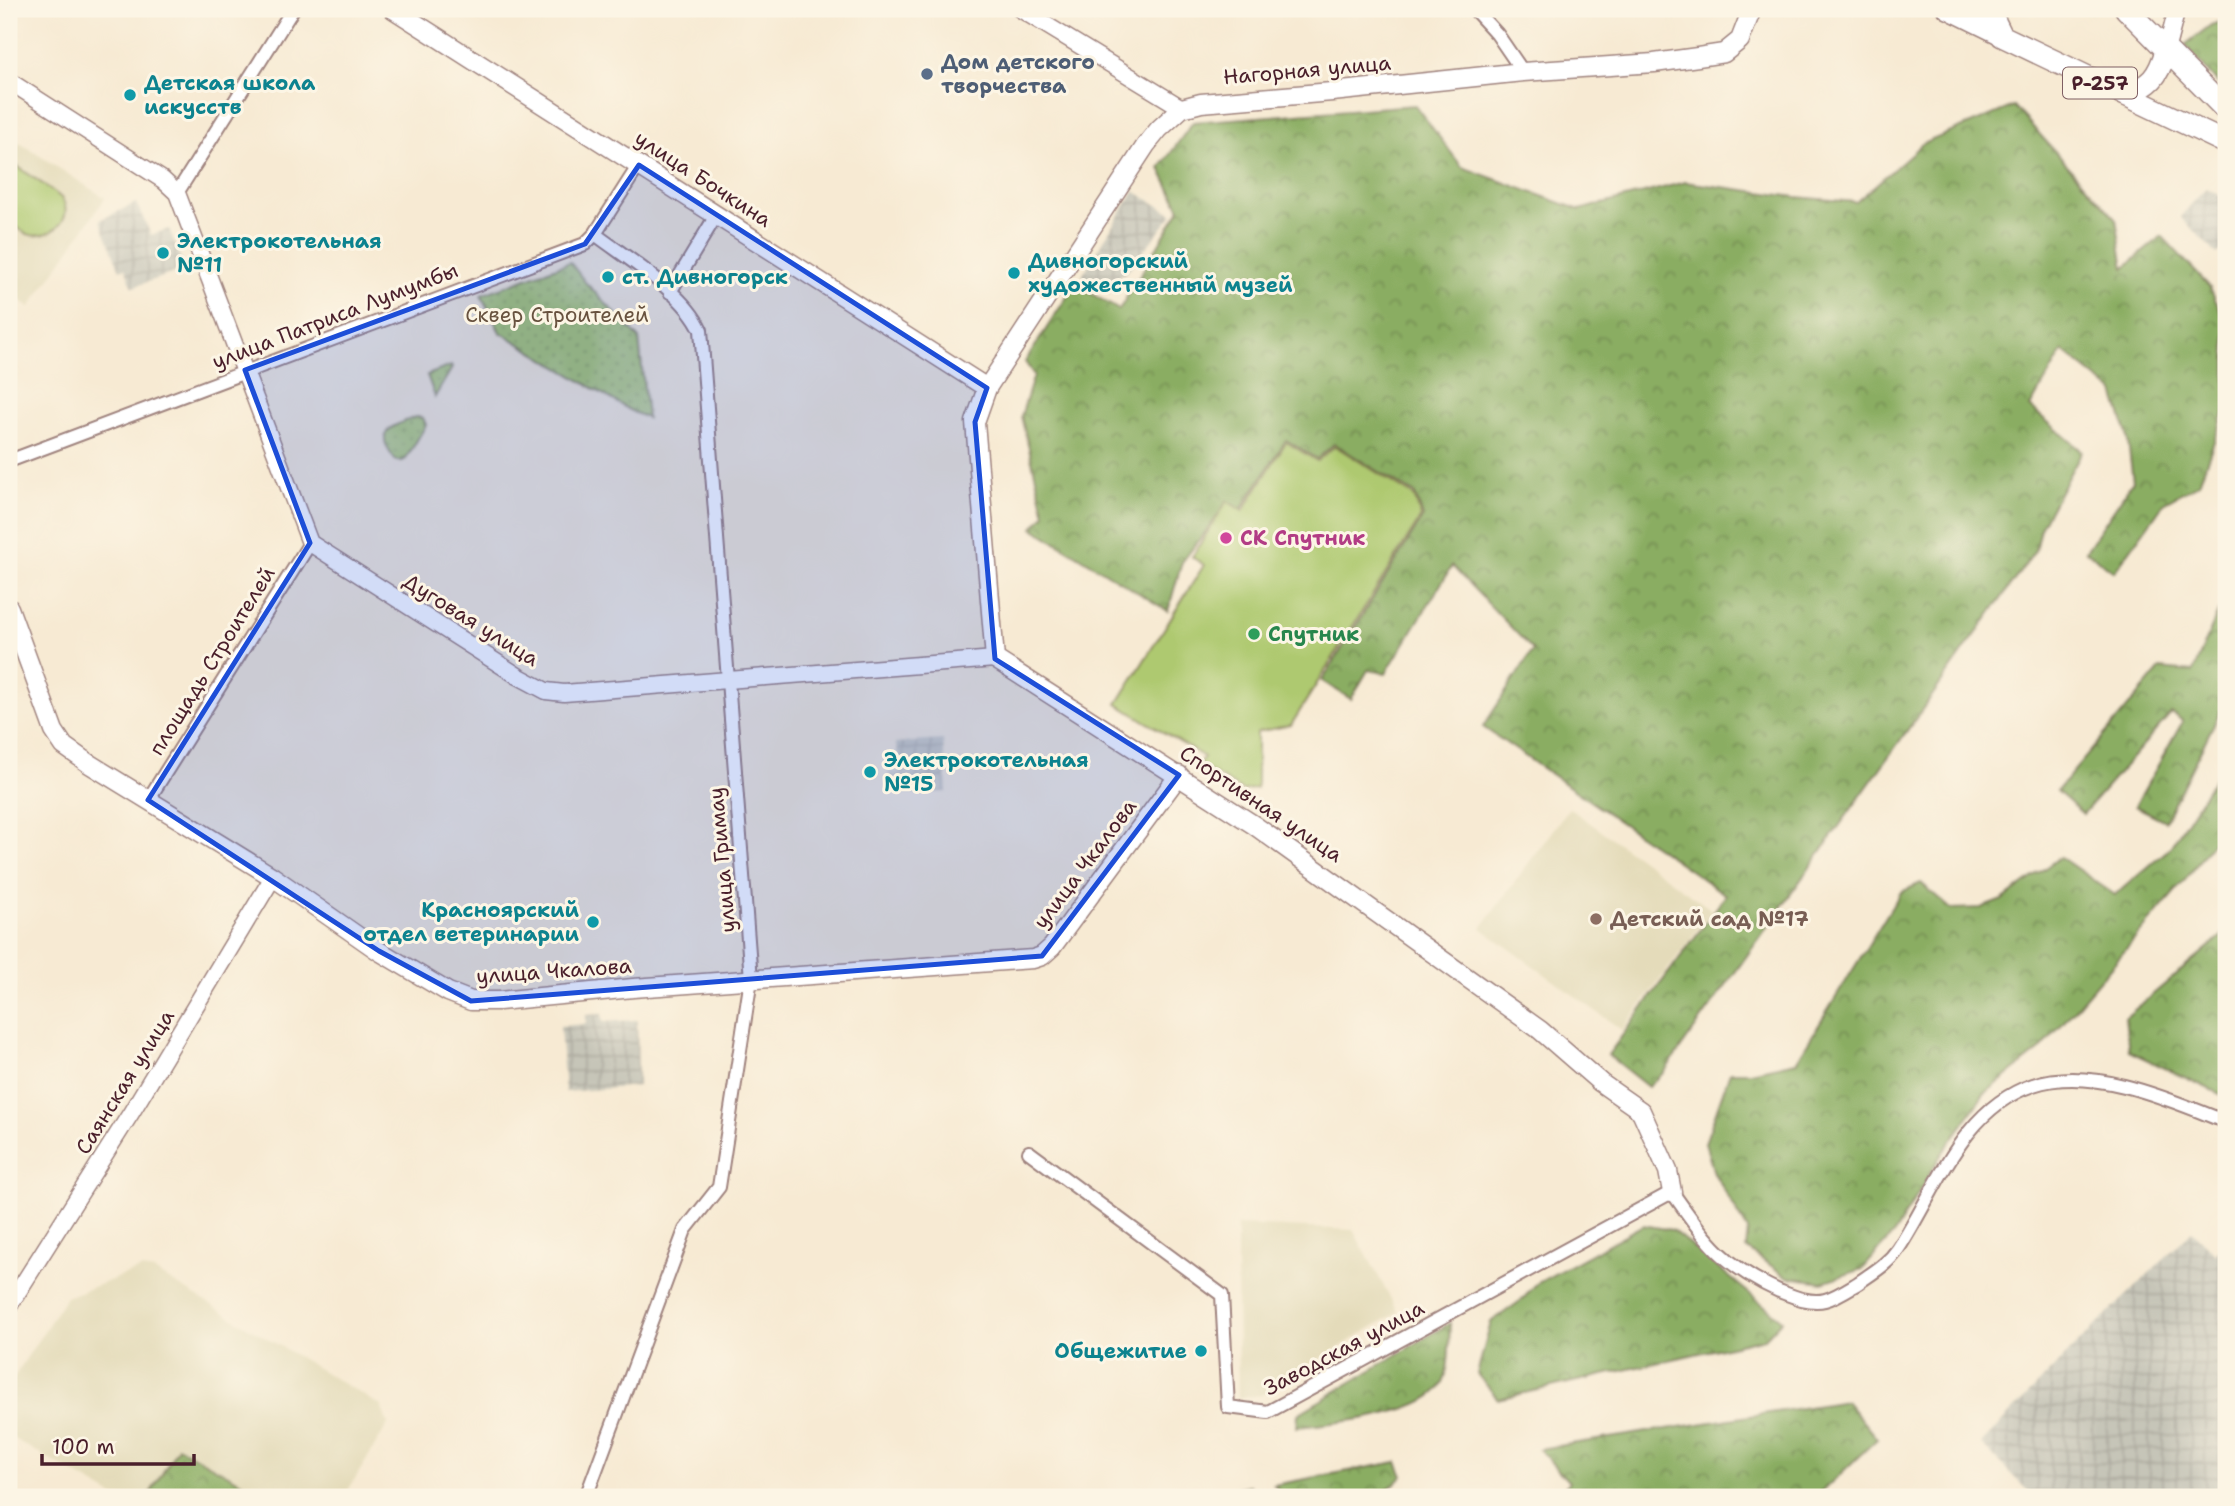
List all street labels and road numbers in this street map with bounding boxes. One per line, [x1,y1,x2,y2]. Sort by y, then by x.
street label: Нагорная улица [1222,49,1392,91]
road number: Р-257 [2063,68,2137,99]
street label: улица Бочкина [629,124,777,234]
street label: улица Патриса Лумумбы [208,256,462,376]
street label: площадь Строителей [142,561,282,761]
street label: Дуговая улица [398,567,544,673]
street label: Спортивная улица [1174,739,1348,869]
street label: улица Гримау [702,786,742,934]
street label: улица Чкалова [1027,793,1143,935]
street label: улица Чкалова [475,952,633,990]
street label: Саянская улица [69,1004,181,1160]
street label: Заводская улица [1259,1294,1429,1402]

